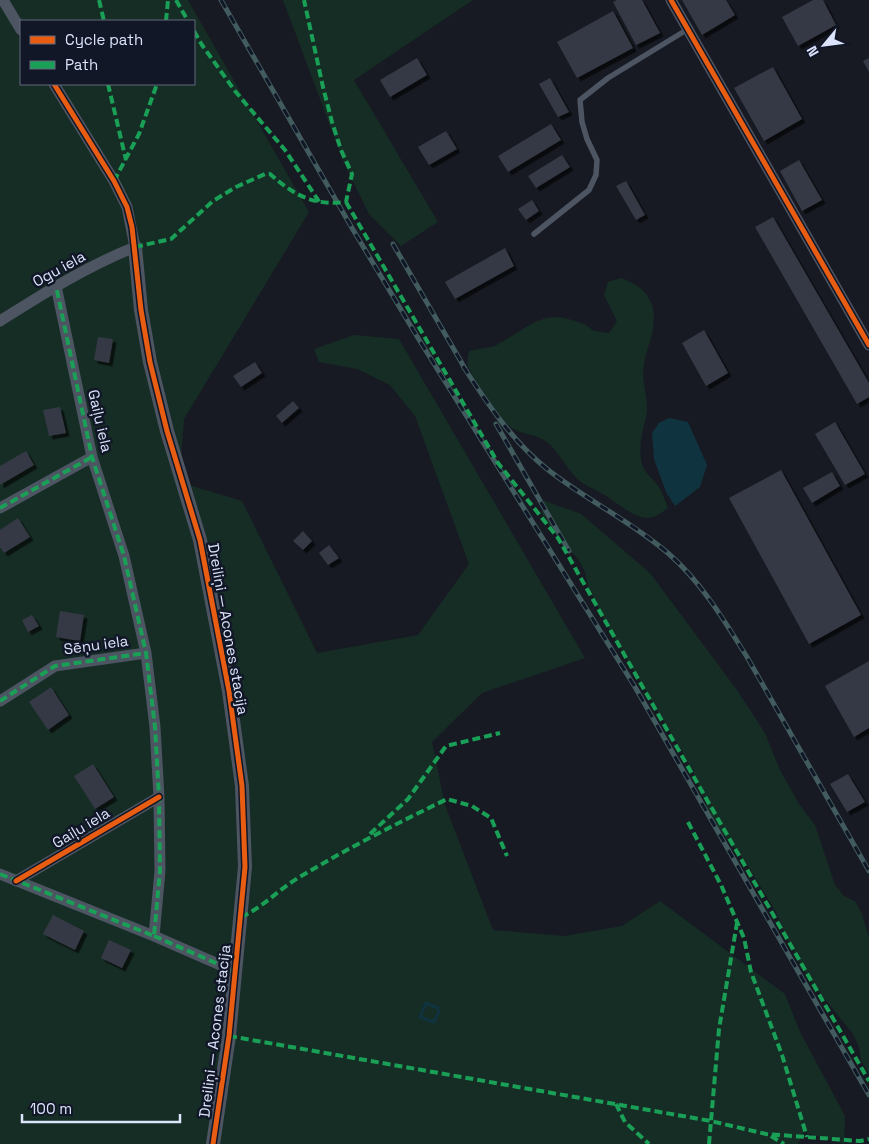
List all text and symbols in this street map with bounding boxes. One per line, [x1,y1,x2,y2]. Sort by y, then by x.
legend [20,20,195,85]
north arrow [799,20,849,70]
text: Cycle path [65,30,143,49]
text: N [802,43,823,60]
text: Path [65,55,98,74]
street label: Ogu iela [29,246,89,291]
street label: Gaiļu iela [84,388,117,454]
street label: Dreiliņi — Acones stacija [204,542,253,717]
street label: Sēņu iela [62,631,130,658]
street label: Gaiļu iela [49,803,113,852]
street label: Dreiliņi — Acones stacija [194,943,235,1118]
scale bar [22,1092,180,1124]
text: 100 m [30,1099,72,1118]

